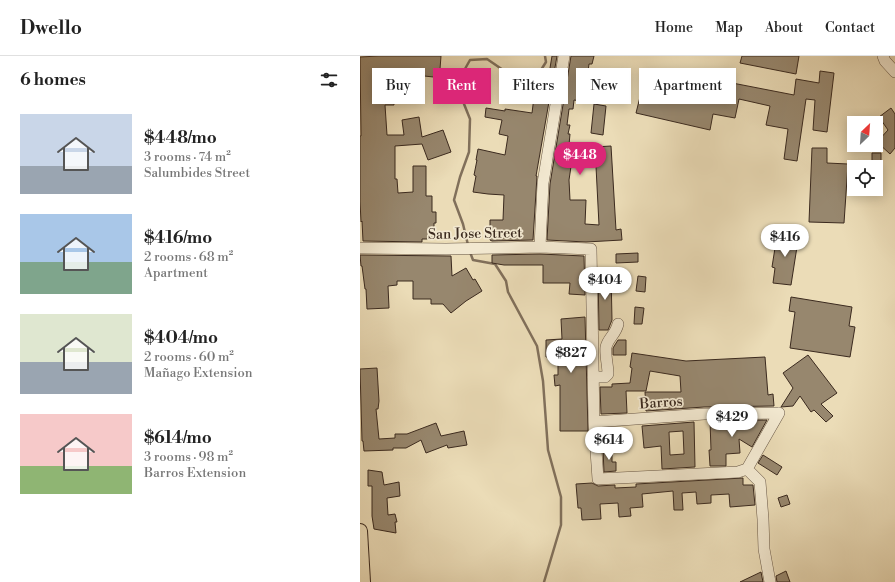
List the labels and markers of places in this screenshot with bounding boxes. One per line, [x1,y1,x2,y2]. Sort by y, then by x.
pin: $448 [556,142,604,176]
pin: $416 [761,224,809,258]
pin: $404 [581,267,629,301]
pin: $827 [547,340,595,374]
pin: $429 [708,404,756,438]
pin: $614 [585,427,633,461]

